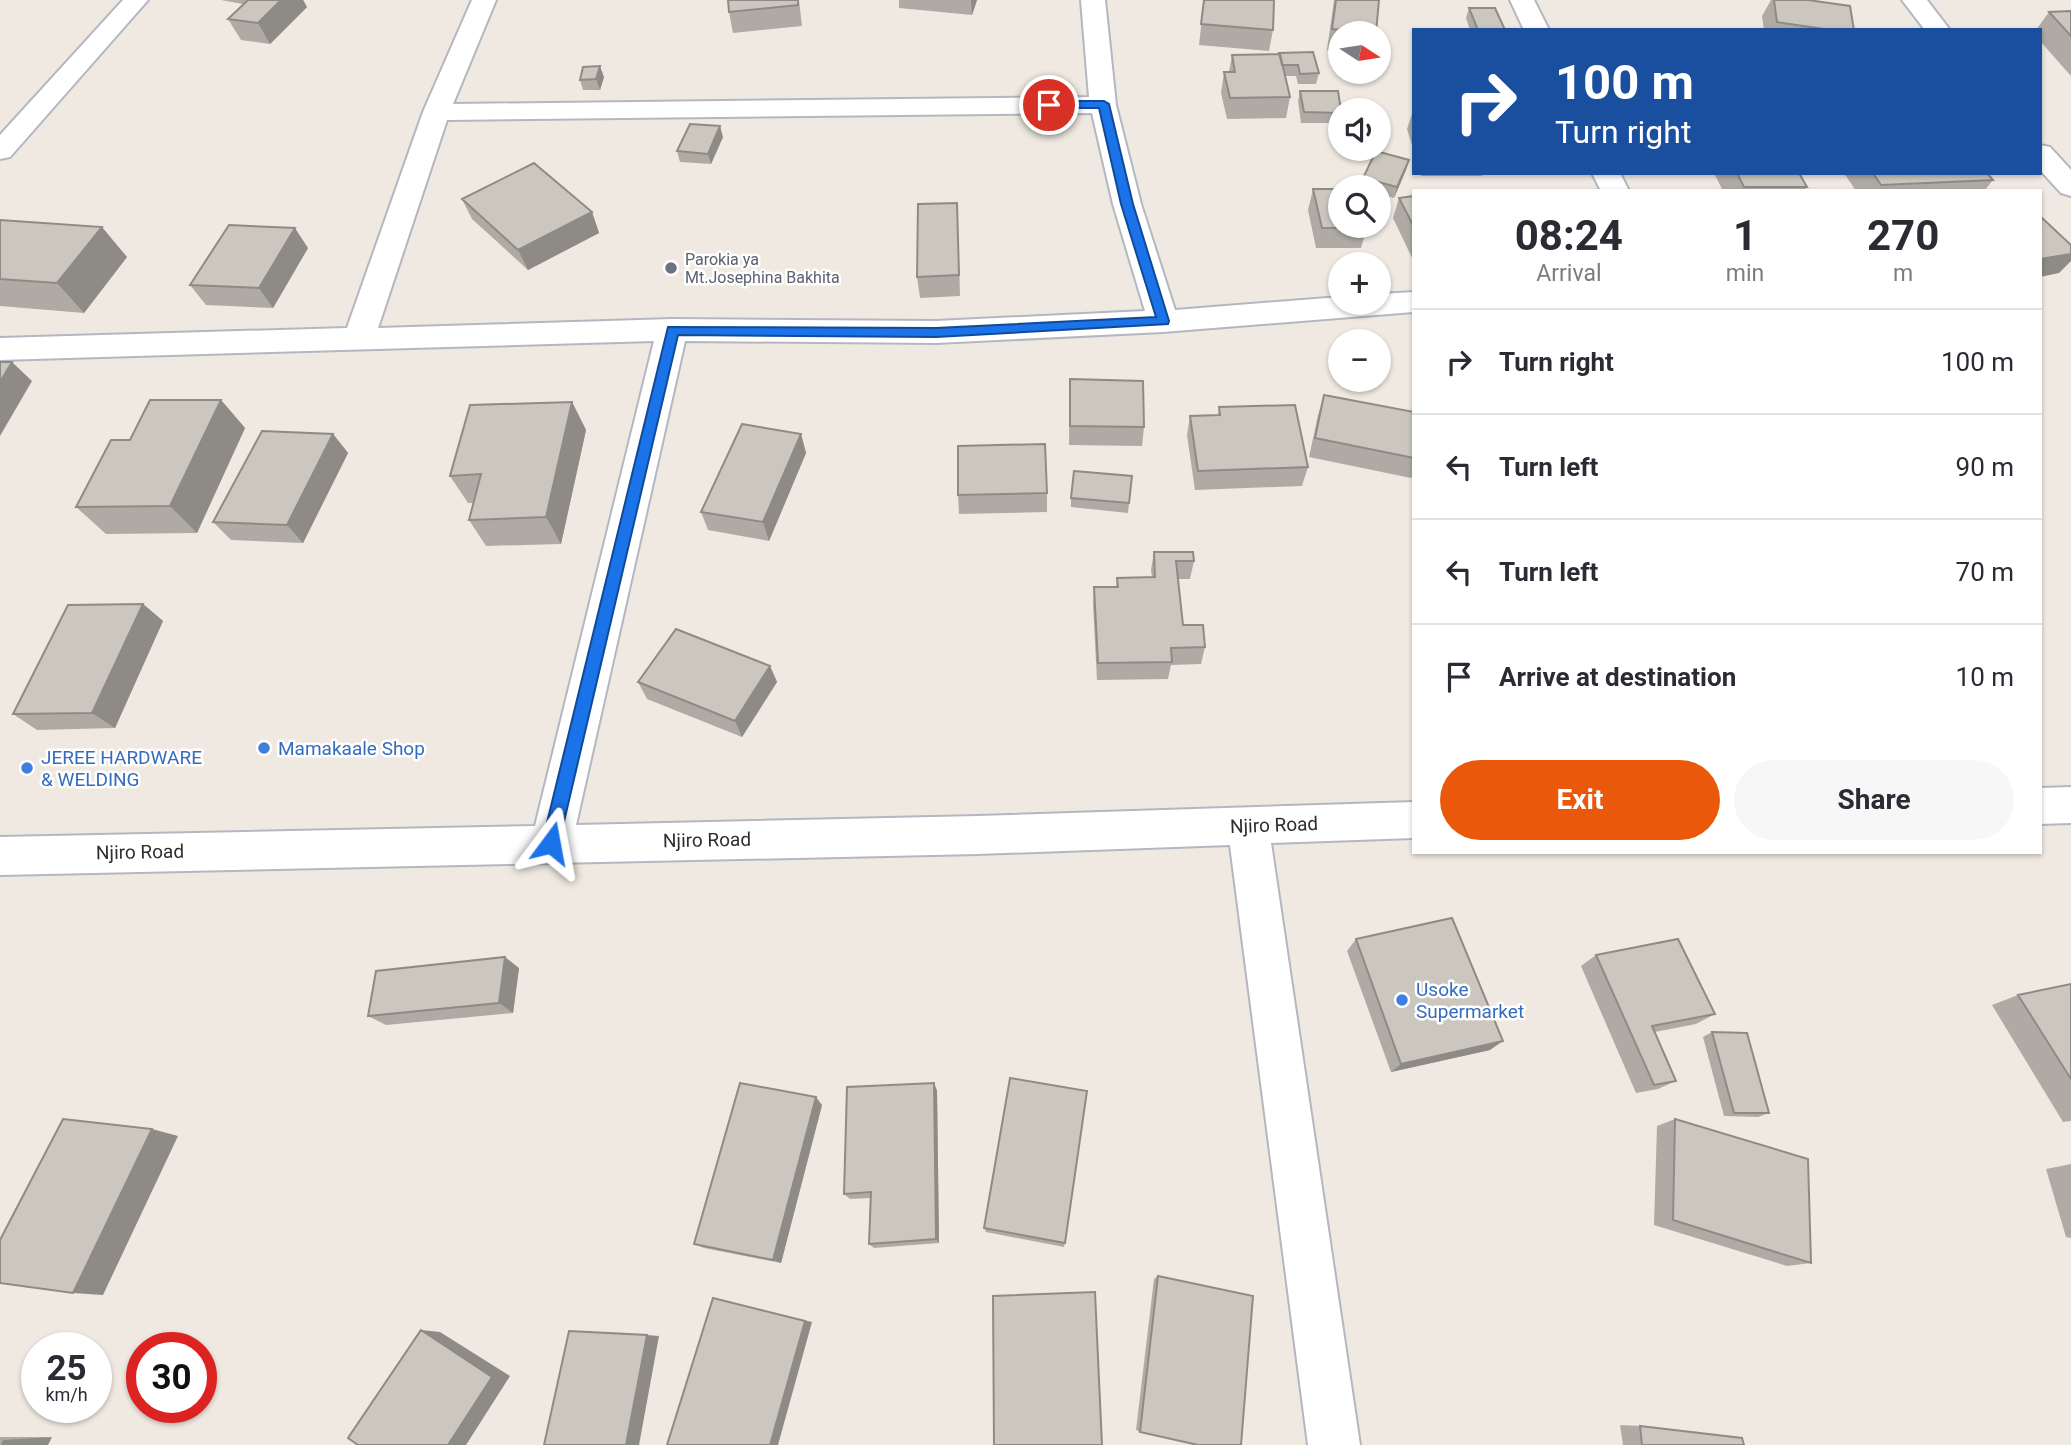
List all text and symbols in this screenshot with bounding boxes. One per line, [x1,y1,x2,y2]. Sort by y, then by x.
north arrow [1328,21,1391,84]
map controls [1328,21,1391,392]
text: 100 m [1555,54,1694,111]
icon: right [1440,56,1531,147]
pin [1019,75,1079,135]
icon: arrive [1030,86,1068,124]
button: sound [1328,98,1391,161]
text: Turn right [1555,113,1691,151]
button: search [1328,175,1391,238]
text: 08:24 [1515,211,1623,260]
text: 1 [1733,211,1757,260]
text: 270 [1867,211,1939,260]
place label: Parokia ya Mt.Josephina Bakhita [685,250,840,287]
button: + [1328,252,1391,315]
marker: Parokia ya Mt.Josephina Bakhita [663,260,679,276]
text: Arrival [1536,260,1602,287]
text: min [1726,260,1764,287]
text: m [1893,260,1913,287]
button: − [1328,329,1391,392]
icon: right [1440,343,1478,381]
text: Turn right [1499,347,1614,377]
text: 100 m [1941,347,2014,377]
icon: left [1440,448,1478,486]
text: Turn left [1499,452,1598,482]
text: 90 m [1956,452,2014,482]
icon: left [1440,553,1478,591]
text: Turn left [1499,557,1598,587]
text: 70 m [1956,557,2014,587]
icon: arrive [1440,658,1478,696]
text: Arrive at destination [1499,662,1736,692]
text: 10 m [1956,662,2014,692]
place label: Mamakaale Shop [278,737,425,760]
marker: Mamakaale Shop [256,740,272,756]
place label: JEREE HARDWARE & WELDING [41,746,202,791]
marker: JEREE HARDWARE & WELDING [19,760,35,776]
button: Exit [1440,760,1720,840]
button: Share [1734,760,2014,840]
position arrow [514,806,588,880]
street label: Njiro Road [1230,812,1318,838]
street label: Njiro Road [663,828,751,852]
street label: Njiro Road [96,840,184,864]
place label: Usoke Supermarket [1416,978,1524,1023]
marker: Usoke Supermarket [1394,992,1410,1008]
speed limit sign: 30 [126,1332,217,1423]
text: 25 [46,1348,87,1389]
text: km/h [45,1384,88,1405]

